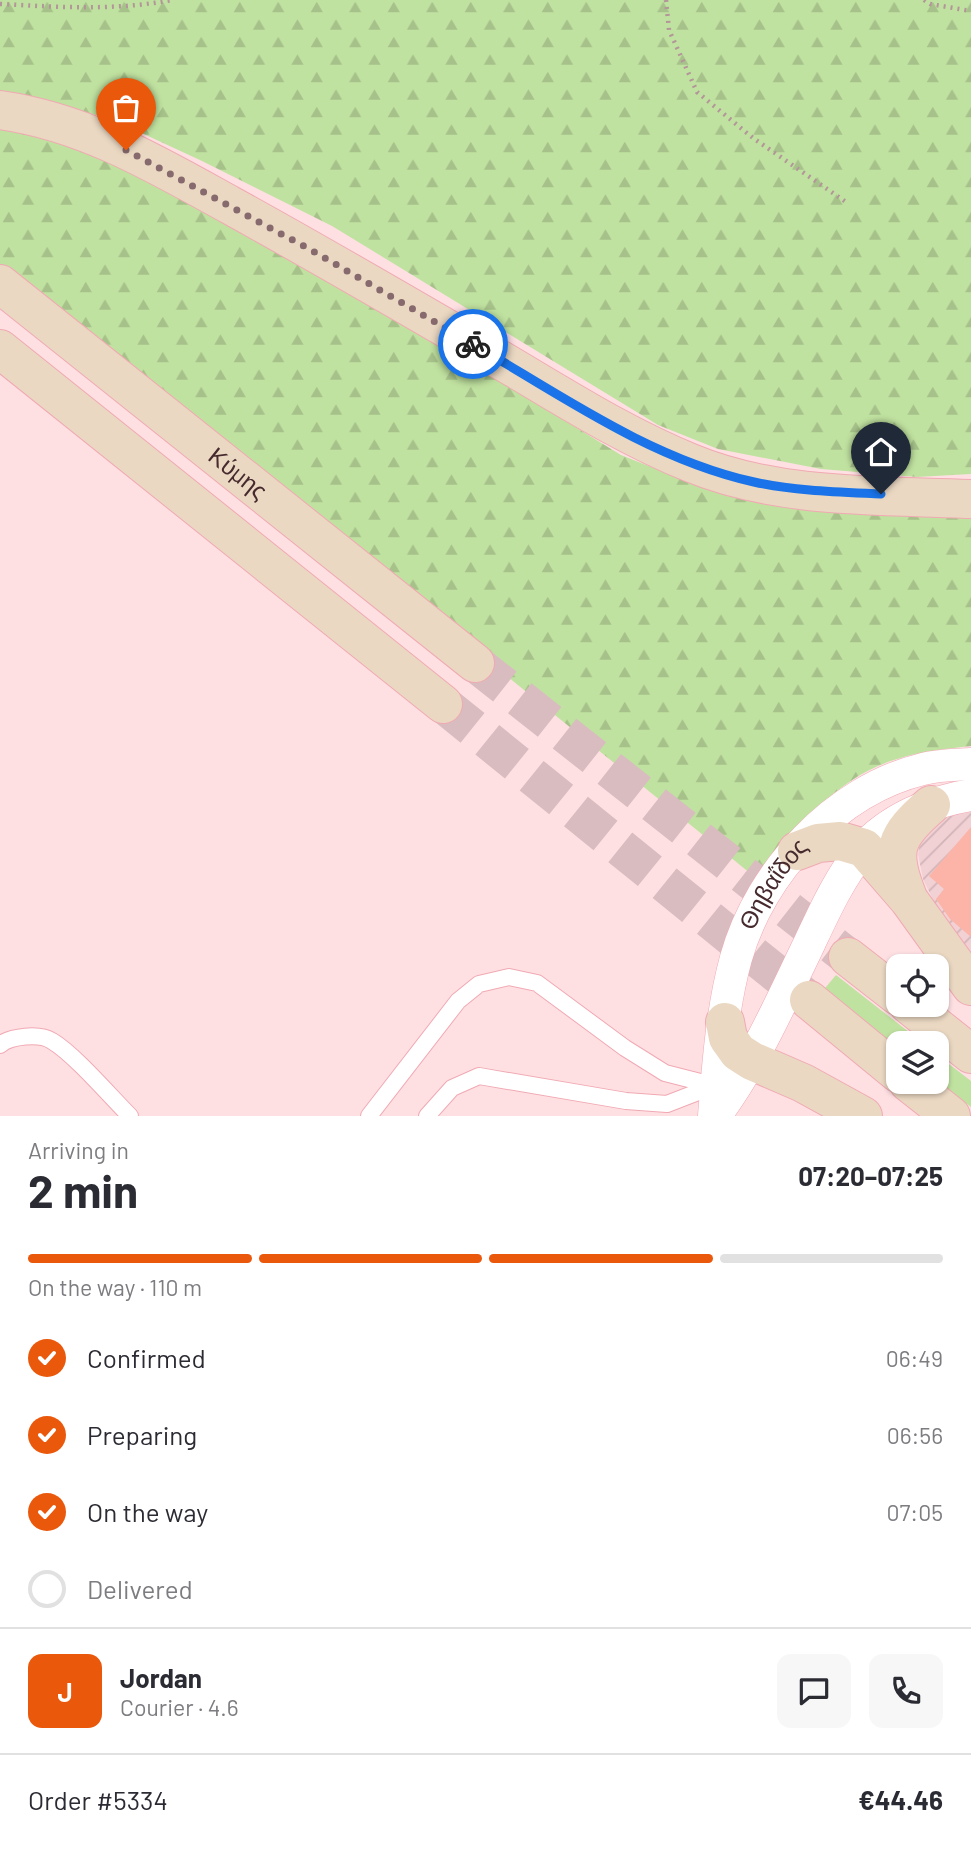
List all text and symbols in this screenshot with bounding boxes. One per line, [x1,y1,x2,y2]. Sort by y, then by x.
pin [96,78,156,150]
icon: bag [107,89,145,127]
courier [438,309,508,379]
icon: bike [454,325,492,363]
pin [851,422,911,494]
icon: home [862,433,900,471]
street label: Κύμης [203,440,274,505]
street label: Θηβαΐδος [732,831,812,934]
map controls [886,954,949,1094]
button: locate [886,954,949,1017]
button: layers [886,1031,949,1094]
text: Arriving in [28,1136,129,1164]
text: 07:20–07:25 [798,1160,943,1191]
text: 2 min [28,1162,138,1217]
text: On the way · 110 m [28,1273,202,1301]
icon: check [28,1339,66,1377]
text: Confirmed [87,1342,206,1373]
text: 06:49 [886,1344,943,1372]
icon: check [28,1416,66,1454]
text: Preparing [87,1419,197,1450]
text: 06:56 [887,1421,943,1449]
icon: check [28,1493,66,1531]
text: On the way [87,1496,208,1527]
text: 07:05 [887,1498,943,1526]
text: Delivered [87,1573,193,1604]
button: chat [777,1654,851,1728]
button: phone [869,1654,943,1728]
text: Jordan [120,1662,202,1693]
text: J [57,1676,73,1707]
text: Courier · 4.6 [120,1693,239,1721]
text: Order #5334 [28,1784,168,1815]
text: €44.46 [858,1784,943,1815]

